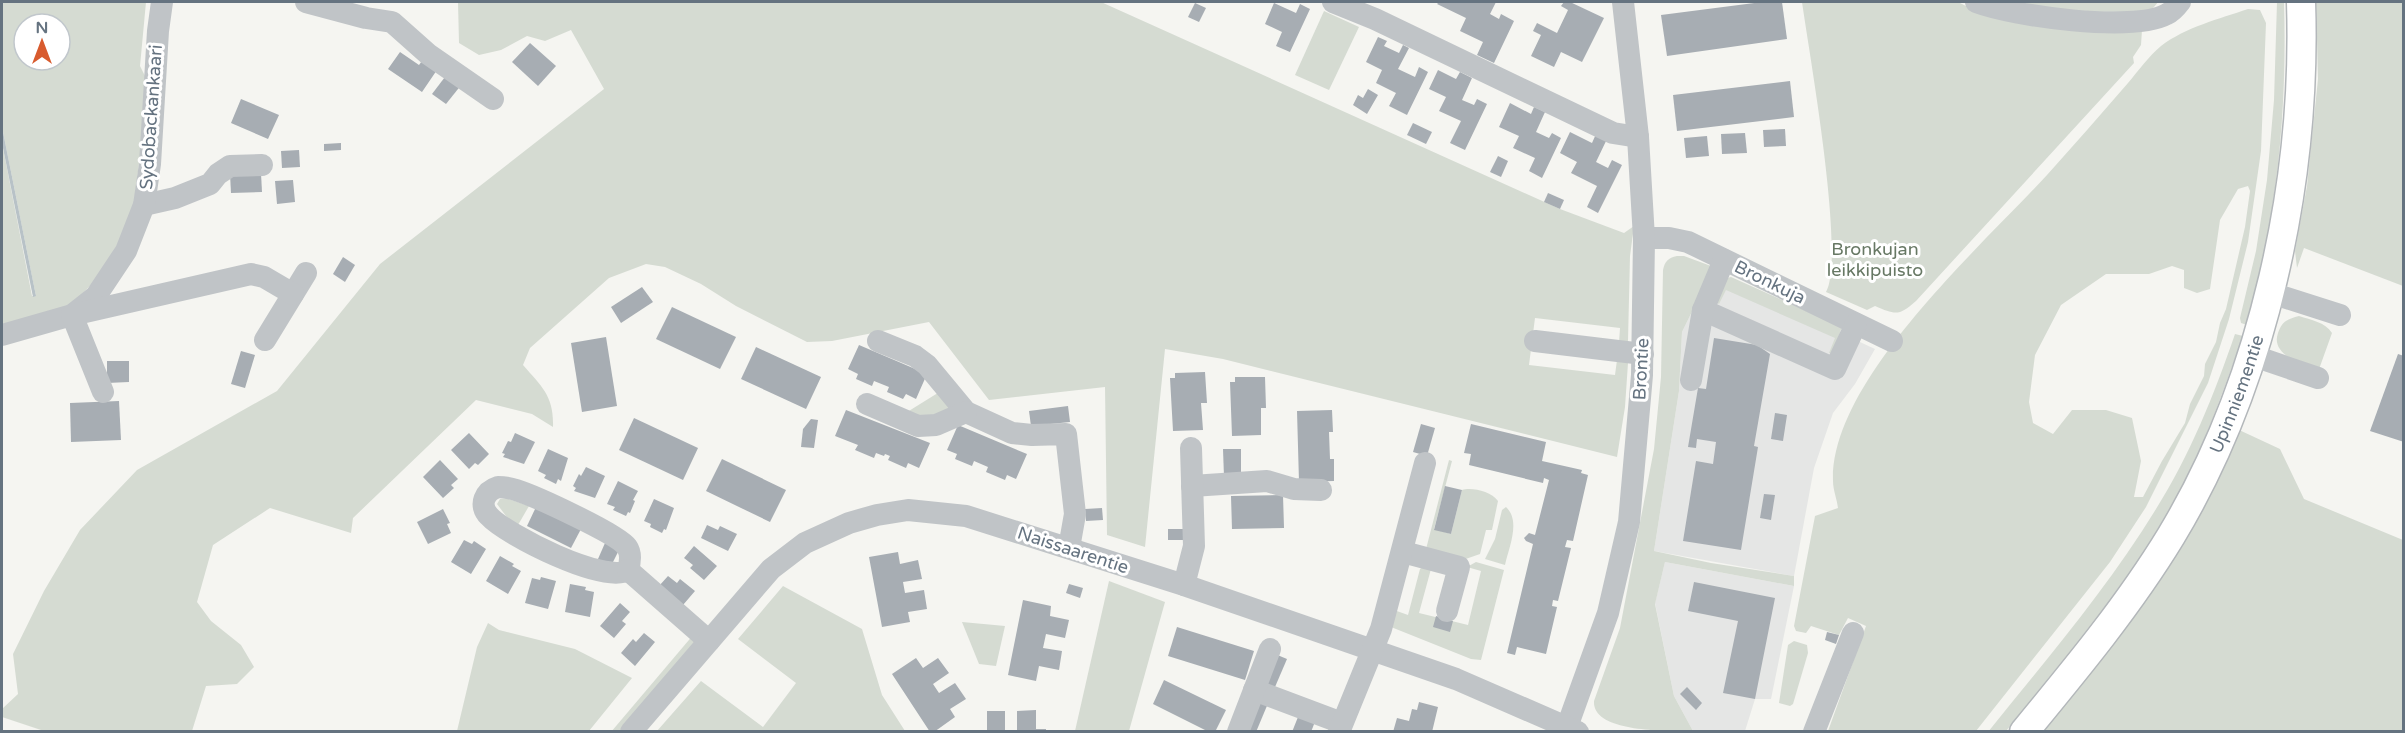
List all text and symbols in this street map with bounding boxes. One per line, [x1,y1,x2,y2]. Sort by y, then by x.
north arrow [12,12,72,72]
text: N [36,18,48,38]
street label: Sydobackankaari [135,44,167,190]
park label: Bronkujan leikkipuisto [1827,238,1923,281]
street label: Bronkuja [1731,255,1809,309]
street label: Upinniementie [2205,332,2269,457]
street label: Brontie [1628,337,1654,401]
street label: Naissaarentie [1015,522,1131,578]

